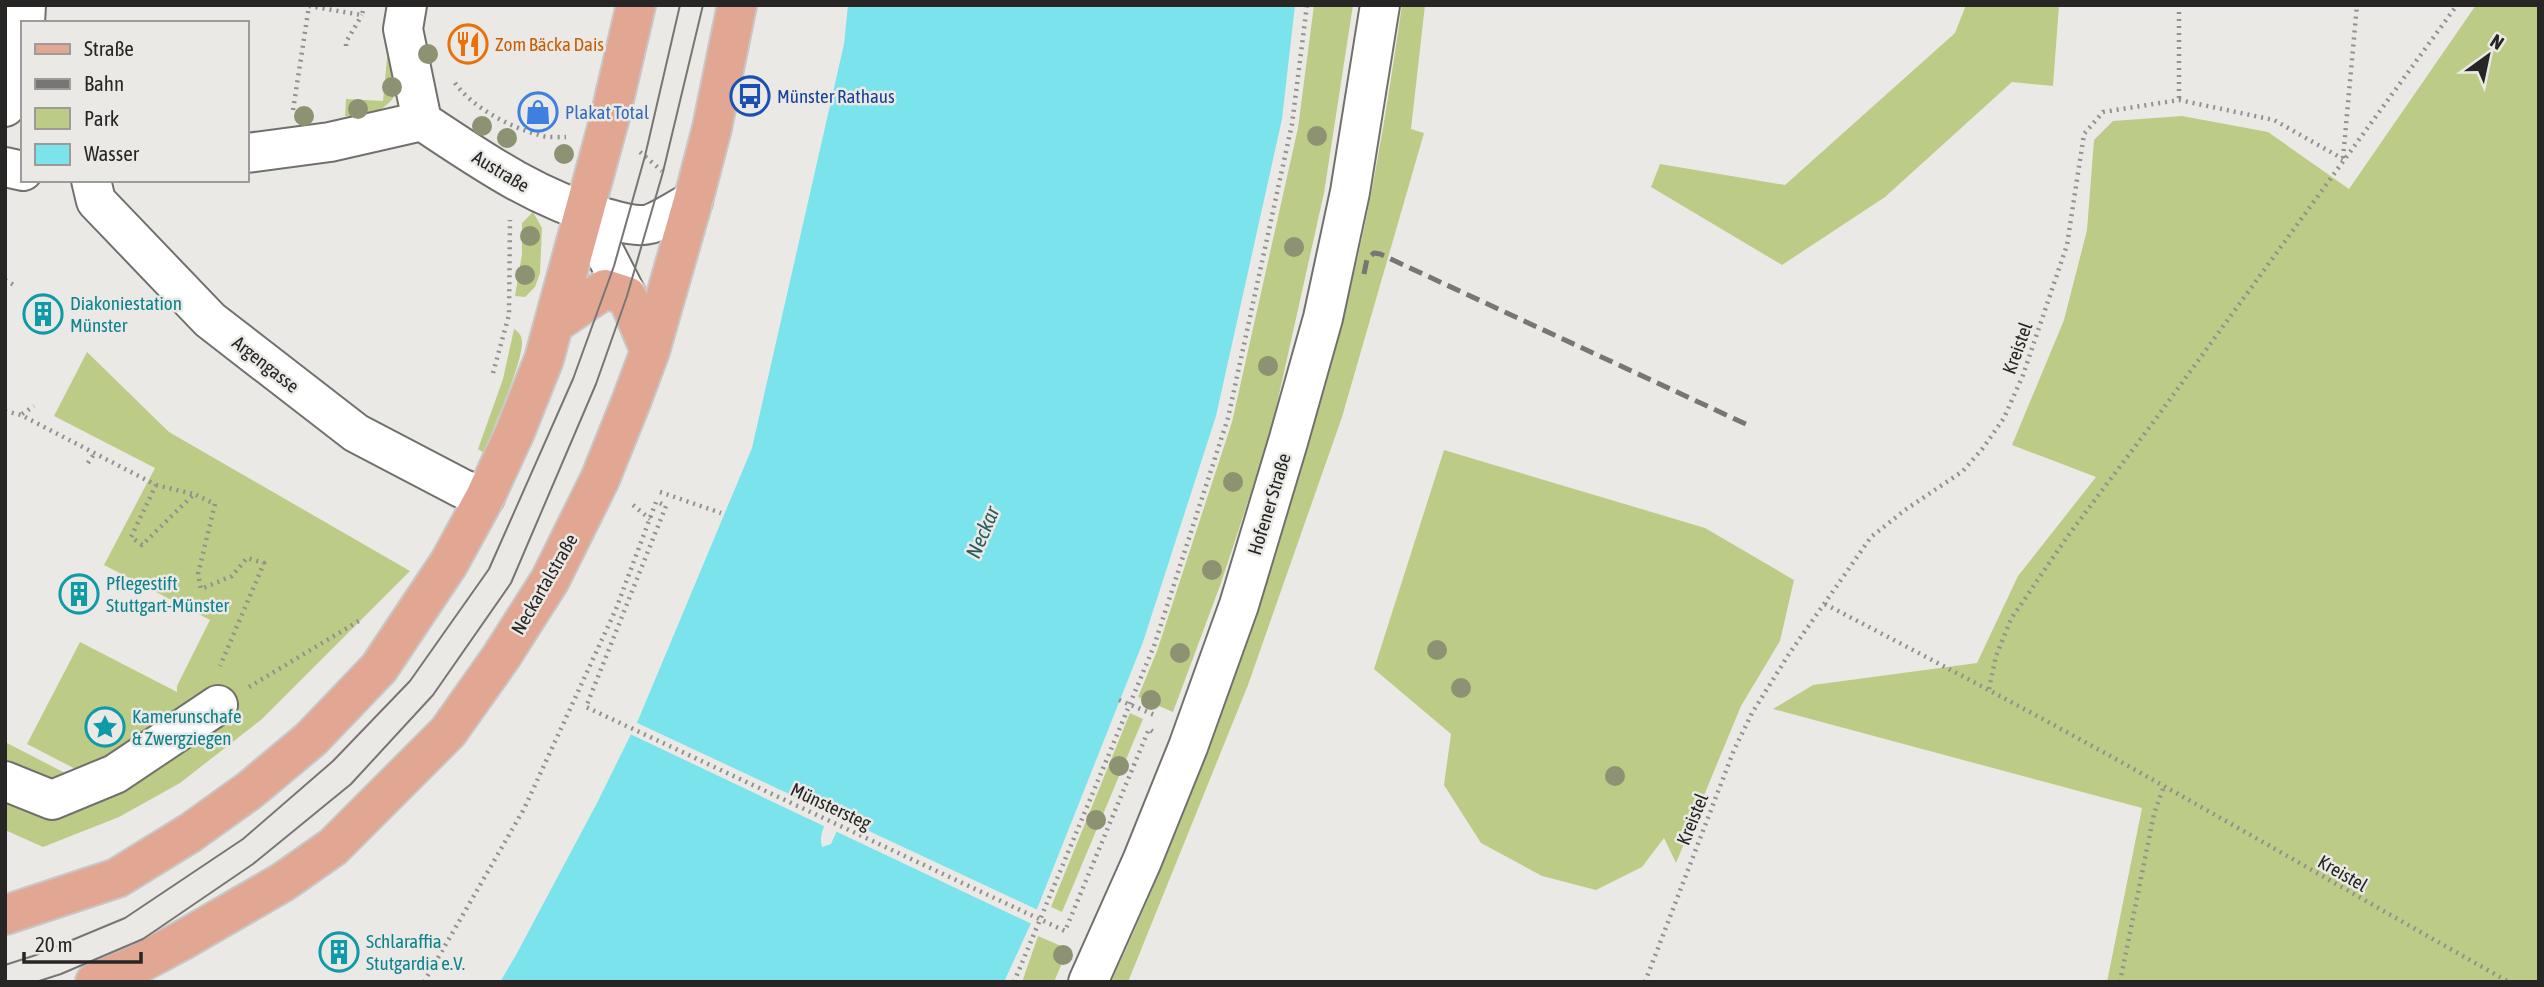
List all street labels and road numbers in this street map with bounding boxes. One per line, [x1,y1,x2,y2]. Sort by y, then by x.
street label: Austraße [469,146,533,196]
street label: Kreistel [1998,319,2036,377]
street label: Argengasse [228,331,304,397]
street label: Hofener Straße [1243,451,1295,557]
street label: Neckartalstraße [506,530,582,638]
street label: Münstersteg [787,778,875,835]
street label: Kreistel [1672,790,1712,848]
street label: Kreistel [2314,850,2372,896]

